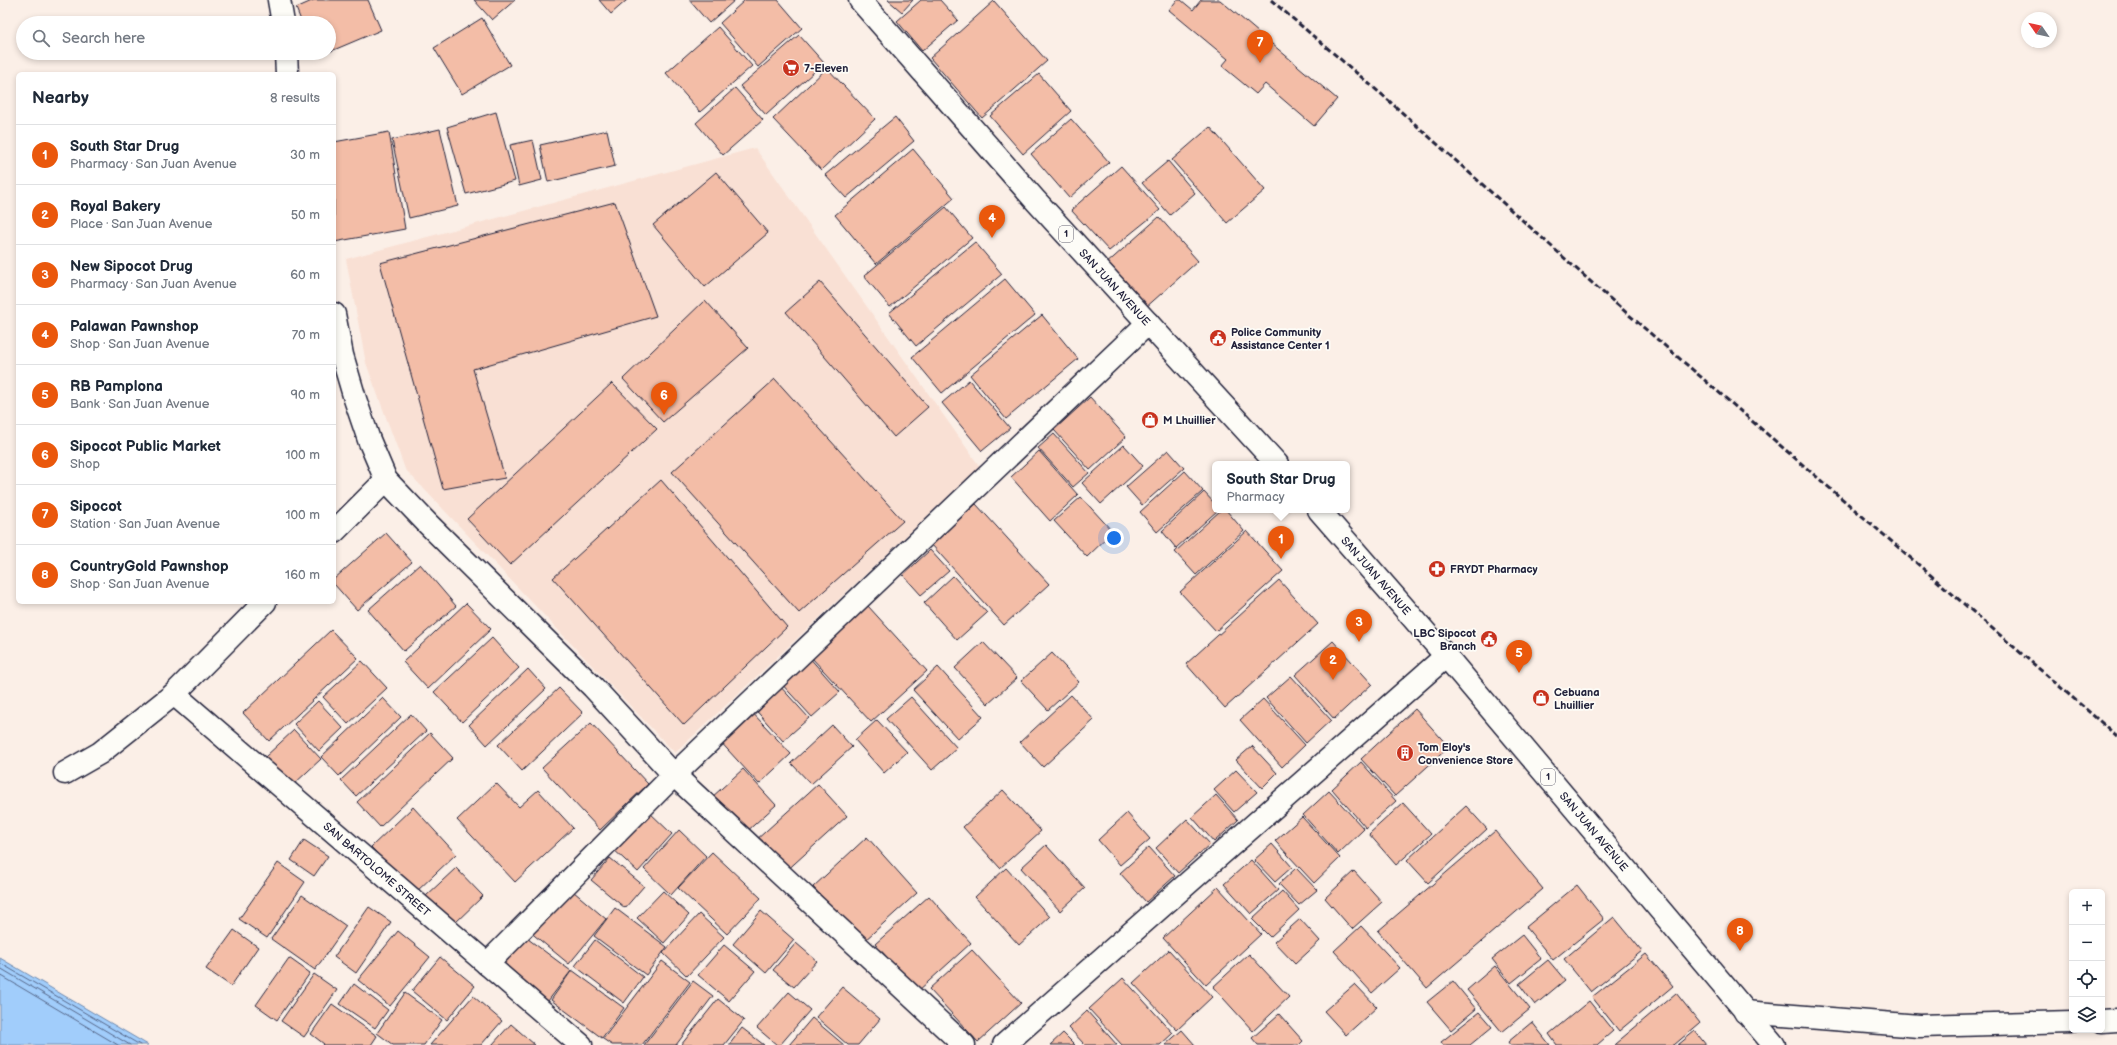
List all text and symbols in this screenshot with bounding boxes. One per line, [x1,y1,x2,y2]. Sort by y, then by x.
north arrow [2021,12,2057,48]
search box [16,16,336,60]
icon: search [30,27,52,49]
text: Search here [62,29,145,48]
pin: 7 [1247,30,1273,63]
supermarket icon: 7-Eleven [781,58,801,78]
place label: 7-Eleven [804,62,848,75]
text: Nearby [32,88,89,108]
text: 8 results [270,90,320,106]
text: South Star Drug [70,137,179,156]
text: 1 [42,147,48,163]
text: 30 m [290,147,320,163]
text: Pharmacy · San Juan Avenue [70,156,237,172]
text: Royal Bakery [70,197,160,216]
pin: 4 [979,205,1005,238]
text: 2 [41,207,49,223]
text: 50 m [291,207,320,223]
text: Place · San Juan Avenue [70,216,212,232]
road number: 1 [1059,226,1073,242]
street label: SAN JUAN AVENUE [1077,246,1153,328]
text: New Sipocot Drug [70,257,193,276]
text: 3 [41,267,49,283]
text: 60 m [290,267,320,283]
text: Pharmacy · San Juan Avenue [70,276,237,292]
text: Palawan Pawnshop [70,317,199,336]
place label: Police Community Assistance Center 1 [1230,326,1330,352]
text: 4 [41,327,49,343]
text: 70 m [292,327,320,343]
public building icon: Police Community Assistance Center 1 [1208,328,1228,348]
text: Shop · San Juan Avenue [70,336,209,352]
text: RB Pamplona [70,377,163,396]
pin: 6 [651,382,677,415]
text: 5 [41,387,49,403]
text: 90 m [291,387,320,403]
text: Bank · San Juan Avenue [70,396,209,412]
shop icon: M Lhuillier [1140,410,1160,430]
place label: M Lhuillier [1163,414,1216,427]
text: Sipocot Public Market [70,437,221,456]
text: 6 [41,447,49,463]
text: 100 m [285,447,320,463]
text: Shop [70,456,100,472]
popup [1212,461,1350,513]
text: South Star Drug [1226,470,1336,489]
text: Pharmacy [1226,489,1285,505]
text: Sipocot [70,497,122,516]
text: 7 [41,507,49,523]
text: 100 m [285,507,320,523]
text: Station · San Juan Avenue [70,516,220,532]
pin: 1 [1268,526,1294,559]
your location [1104,528,1124,548]
street label: SAN JUAN AVENUE [1339,534,1414,617]
text: CountryGold Pawnshop [70,557,229,576]
pharmacy icon: FRYDT Pharmacy [1427,559,1447,579]
place label: FRYDT Pharmacy [1450,563,1538,576]
text: 8 [41,567,49,583]
text: 160 m [285,567,320,583]
text: Shop · San Juan Avenue [70,576,209,592]
pin: 3 [1346,609,1372,642]
place label: LBC Sipocot Branch [1413,627,1476,653]
public building icon: LBC Sipocot Branch [1479,629,1499,649]
pin: 5 [1506,640,1532,673]
pin: 2 [1320,647,1346,680]
place label: Cebuana Lhuillier [1554,686,1600,712]
shop icon: Cebuana Lhuillier [1531,688,1551,708]
place label: Tom Eloy's Convenience Store [1418,741,1513,767]
building icon: Tom Eloy's Convenience Store [1395,743,1415,763]
road number: 1 [1541,769,1555,785]
street label: SAN JUAN AVENUE [1557,789,1631,874]
street label: SAN BARTOLOME STREET [321,819,433,919]
map controls [2069,889,2105,1033]
button: + [2069,889,2105,925]
pin: 8 [1727,918,1753,951]
button: − [2069,925,2105,961]
button: locate [2069,961,2105,997]
button: layers [2069,997,2105,1033]

